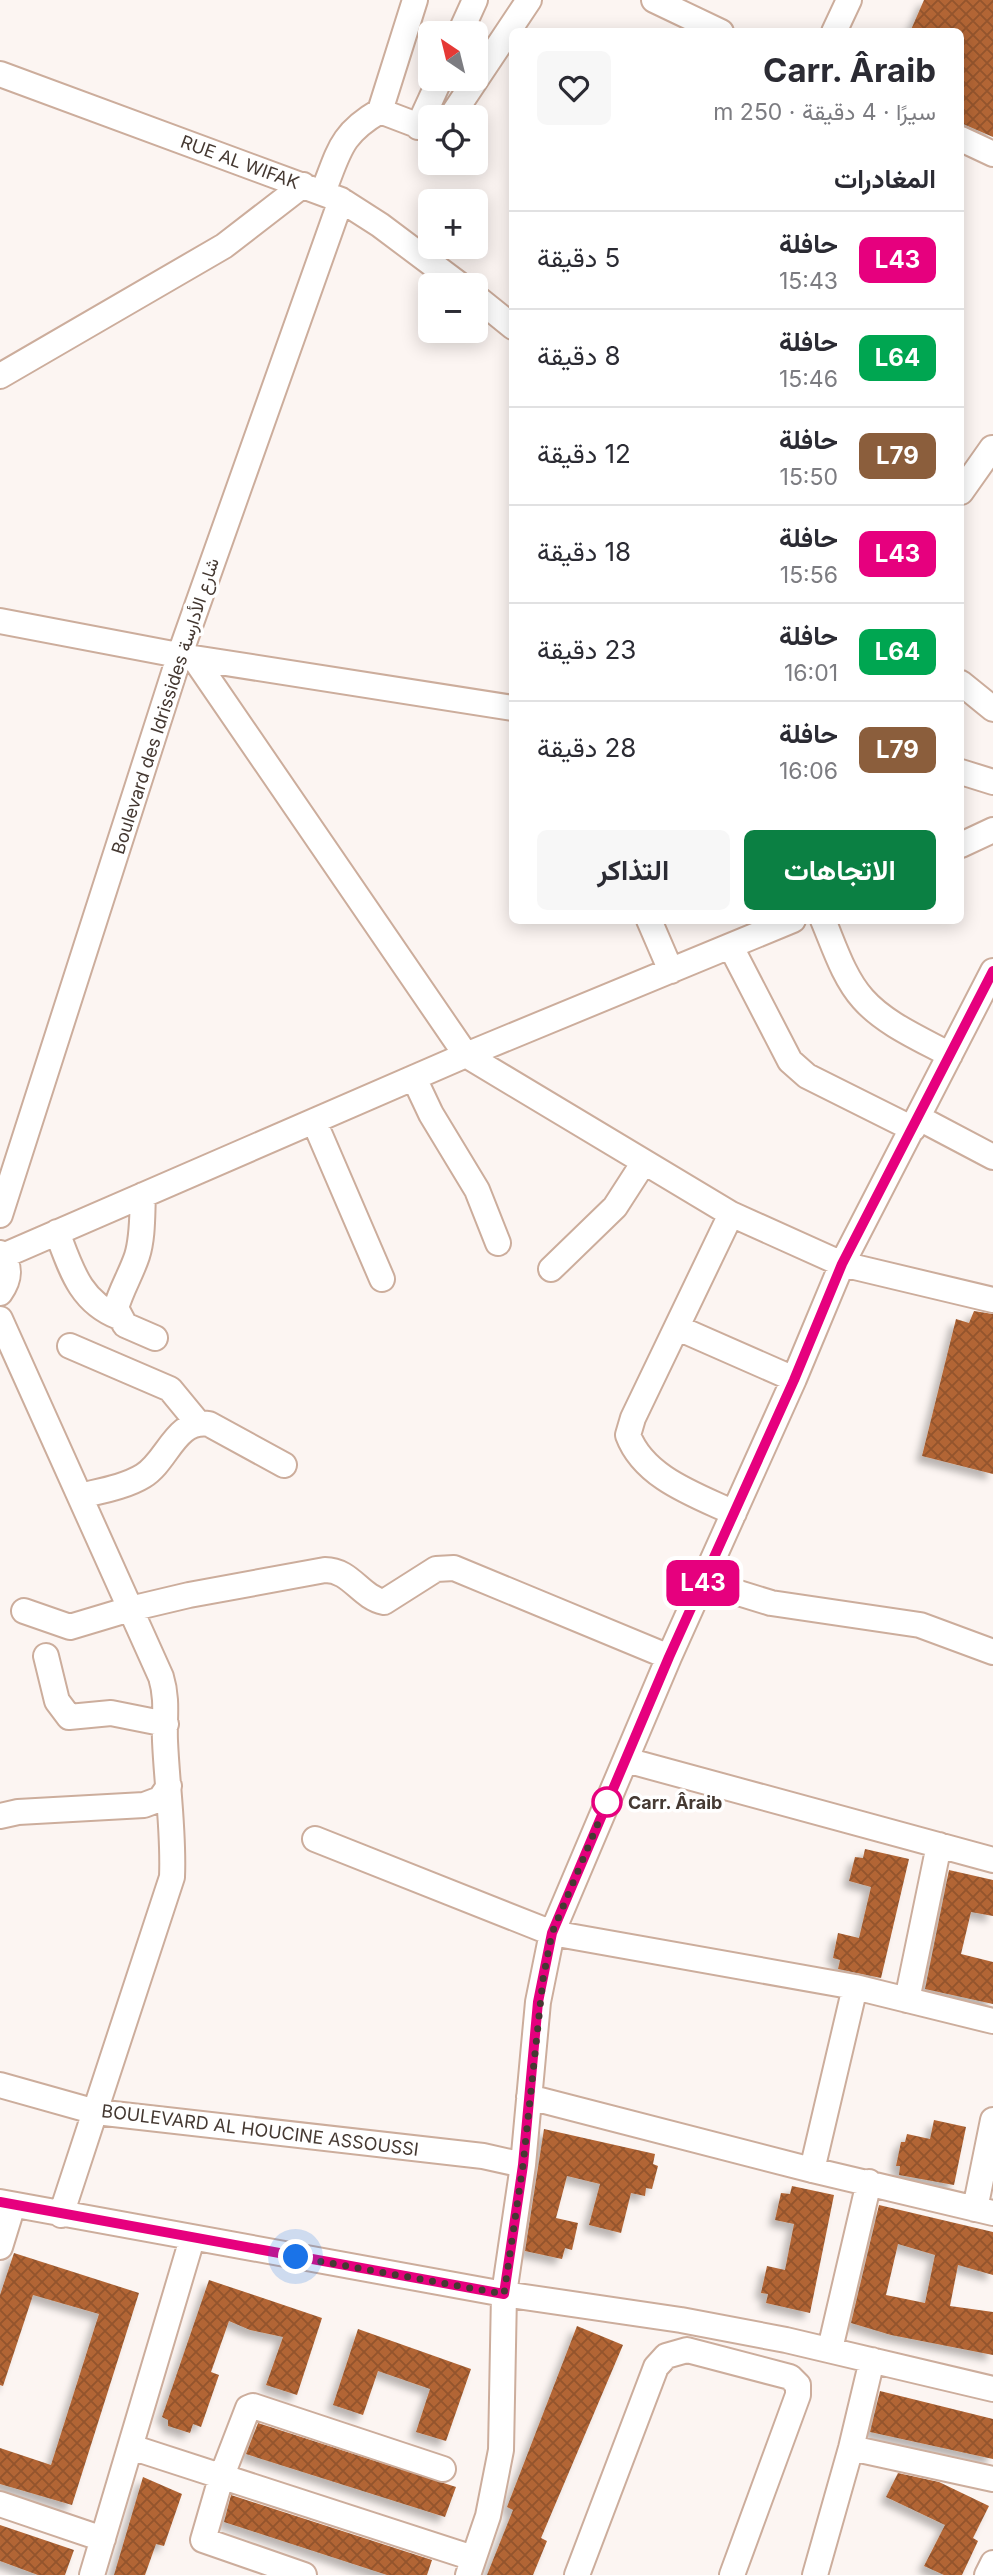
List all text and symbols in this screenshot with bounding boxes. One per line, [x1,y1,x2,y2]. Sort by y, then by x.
north arrow [418,21,488,91]
map controls [418,21,488,343]
text: Carr. Âraib [763,50,936,90]
button: heart [537,51,611,125]
text: سيرًا · 4 دقيقة · 250 m [713,98,936,126]
button: locate [418,105,488,175]
street label: RUE AL WIFAK [178,131,302,193]
text: المغادرات [834,163,936,194]
button: + [418,189,488,259]
text: حافلة [779,228,838,259]
text: 5 دقيقة [537,242,620,273]
text: L43 [875,245,920,274]
text: 15:43 [779,267,838,295]
button: − [418,273,488,343]
text: حافلة [779,326,838,357]
text: 8 دقيقة [537,340,621,371]
text: L64 [875,343,920,372]
text: 15:46 [779,365,838,393]
text: حافلة [779,424,838,455]
text: 12 دقيقة [537,438,631,469]
text: L79 [876,441,919,470]
text: 15:50 [780,463,838,491]
text: حافلة [779,522,838,553]
text: 18 دقيقة [537,536,631,567]
text: L43 [875,539,920,568]
street label: Boulevard des Idrissides شارع الأدارسة [107,555,225,857]
text: 15:56 [780,561,838,589]
text: حافلة [779,620,838,651]
text: 23 دقيقة [537,634,636,665]
text: L64 [875,637,920,666]
text: 16:01 [784,659,838,687]
text: حافلة [779,718,838,749]
text: 28 دقيقة [537,732,636,763]
text: L79 [876,735,919,764]
text: 16:06 [779,757,838,785]
button: التذاكر [537,830,730,910]
button: الاتجاهات [744,830,936,910]
line badge: L43 [663,1560,743,1606]
text: L43 [680,1568,726,1597]
marker: Carr. Âraib [592,1787,622,1817]
place label: Carr. Âraib [628,1792,722,1813]
street label: BOULEVARD AL HOUCINE ASSOUSSI [100,2100,420,2160]
your location [278,2239,313,2274]

